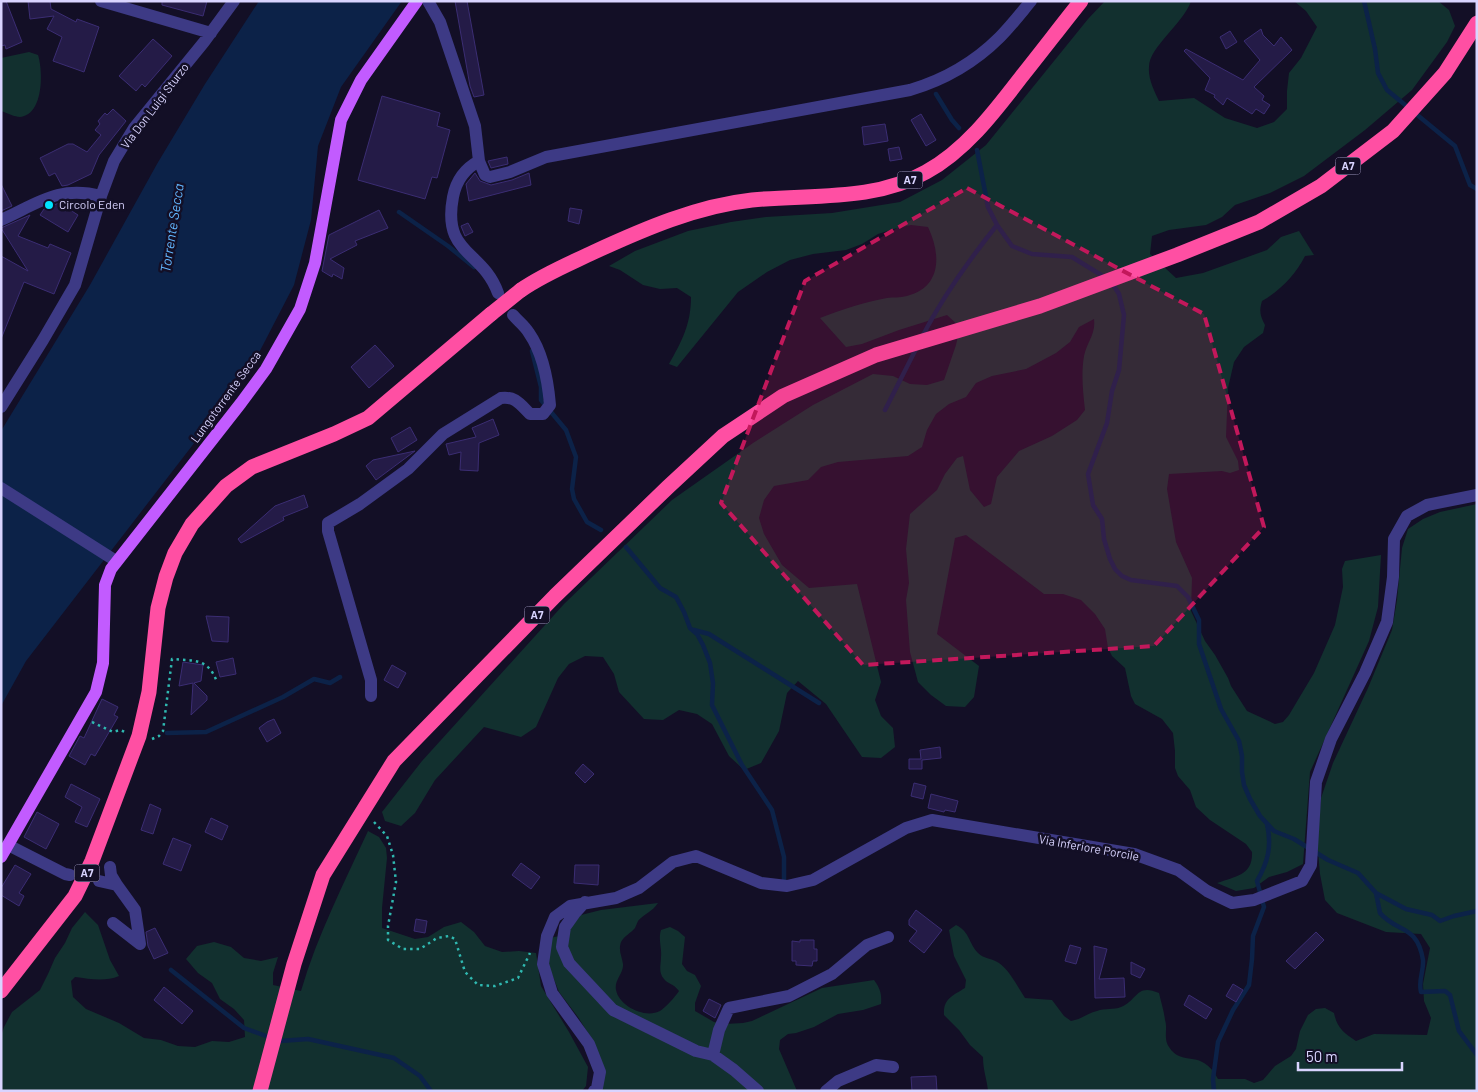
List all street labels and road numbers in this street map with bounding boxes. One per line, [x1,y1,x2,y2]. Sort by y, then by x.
street label: Via Don Luigi Sturzo [117,60,191,151]
road number: A7 [1336,158,1360,175]
road number: A7 [898,172,922,188]
street label: Lungotorrente Secca [187,348,263,445]
road number: A7 [524,606,550,624]
street label: Via Inferiore Porcile [1038,831,1140,863]
road number: A7 [74,864,100,881]

